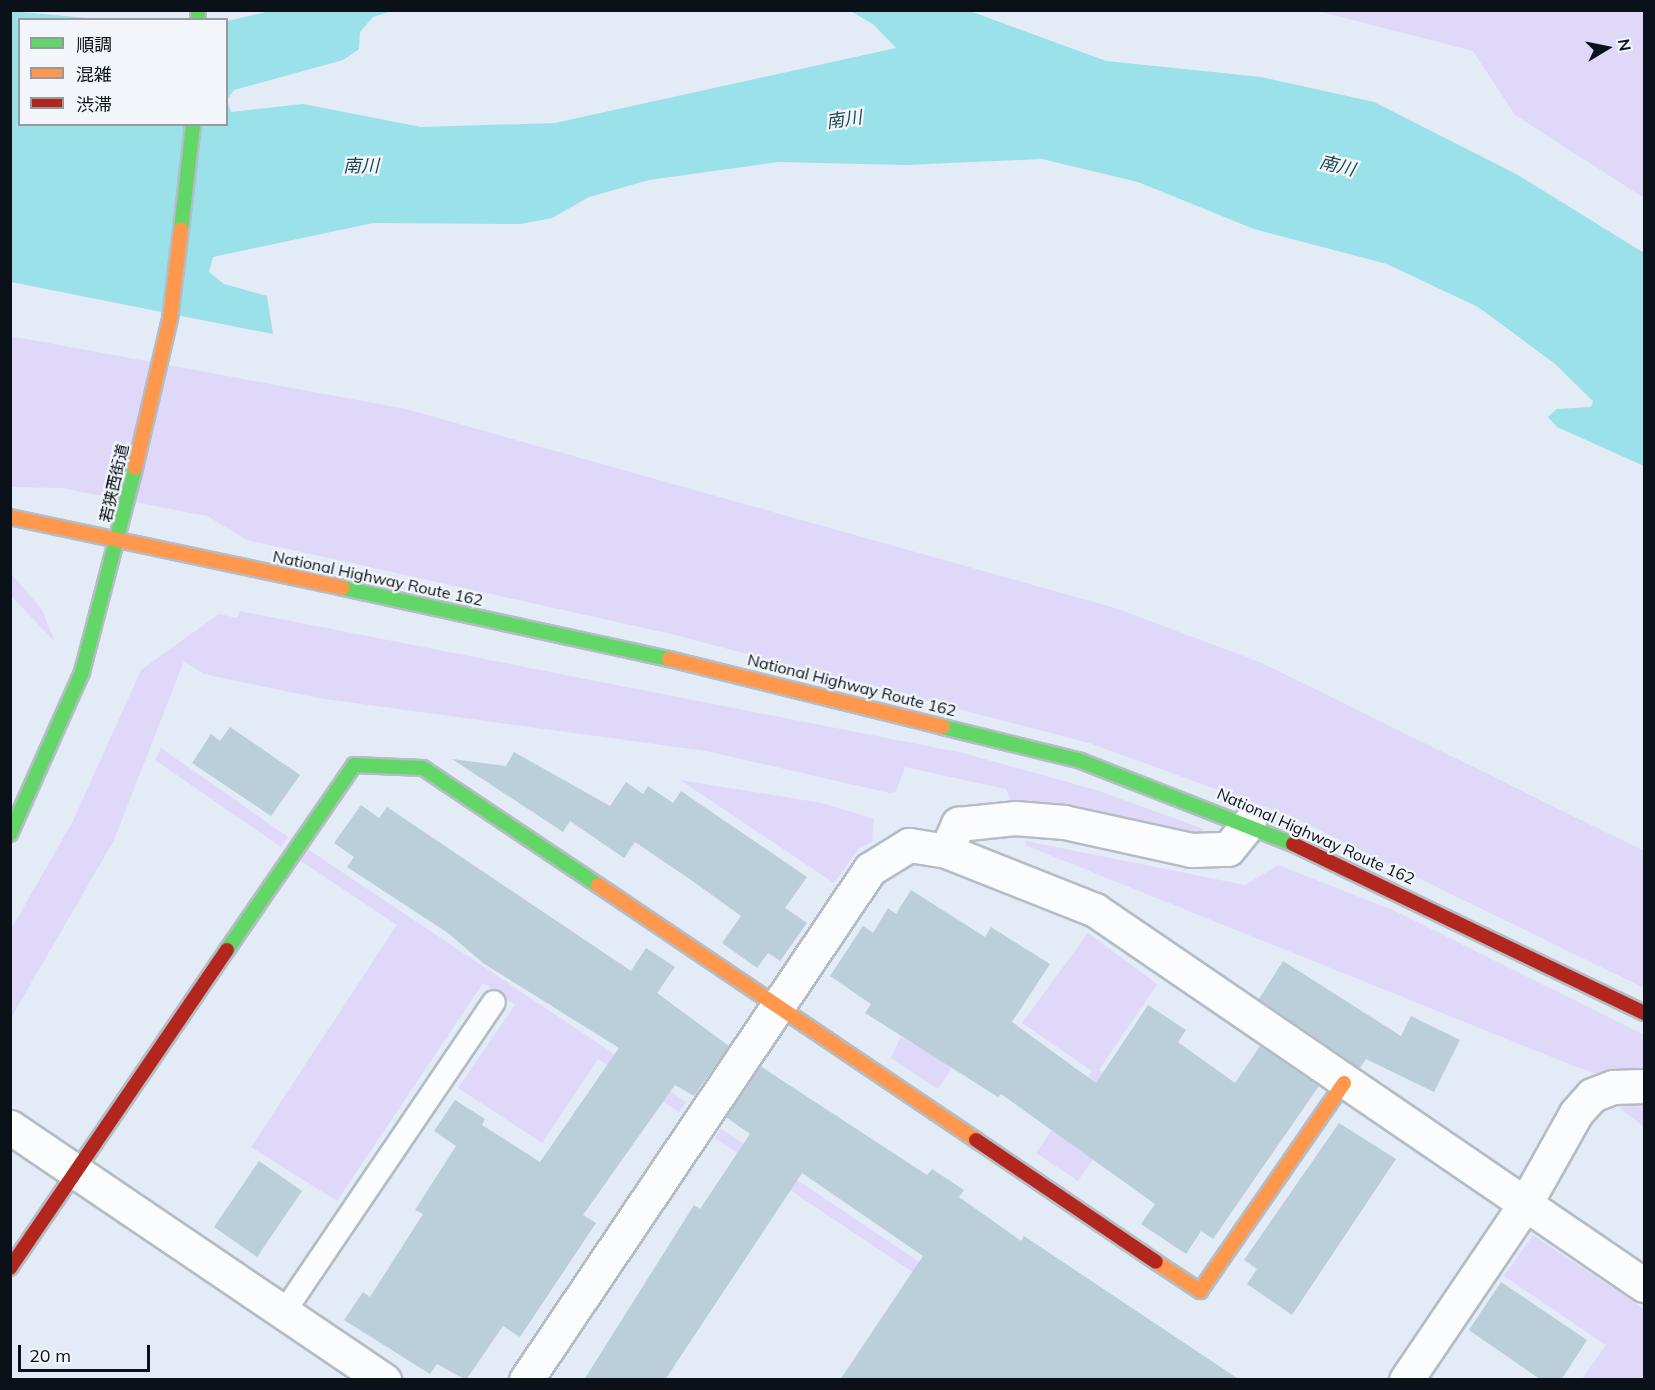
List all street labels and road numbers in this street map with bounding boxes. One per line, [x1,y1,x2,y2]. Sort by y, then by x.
street label: 若狭西街道 [96,442,132,524]
street label: National Highway Route 162 [271,546,485,610]
street label: National Highway Route 162 [746,650,958,720]
street label: National Highway Route 162 [1214,784,1418,888]

